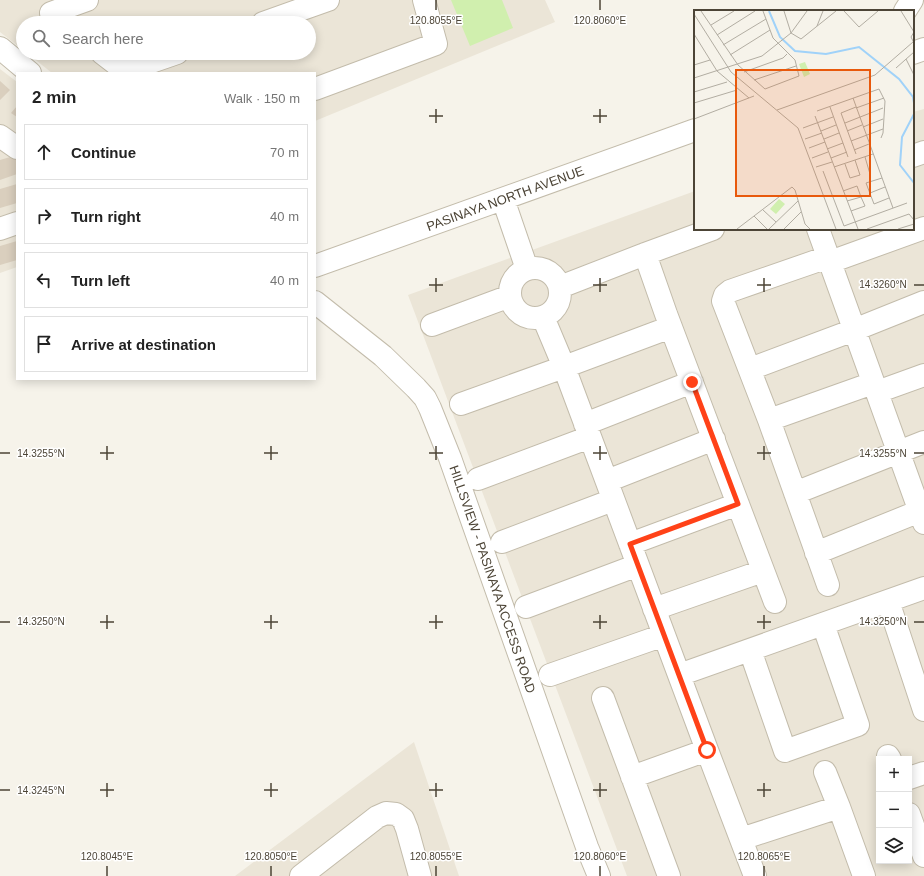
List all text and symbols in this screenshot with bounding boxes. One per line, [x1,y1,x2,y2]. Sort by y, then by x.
inset map [694,10,914,230]
text: 120.8055°E [410,15,463,26]
text: 120.8060°E [574,15,627,26]
search box [16,16,316,60]
icon: search [30,27,52,49]
text: Search here [62,30,144,47]
text: 2 min [32,88,76,107]
text: Walk · 150 m [224,91,300,106]
icon: ahead [33,141,55,163]
text: Continue [71,144,136,161]
text: 70 m [270,145,299,160]
street label: PASINAYA NORTH AVENUE [424,163,586,234]
icon: right [33,205,55,227]
text: Turn right [71,208,141,225]
text: 40 m [270,209,299,224]
icon: left [33,269,55,291]
text: Turn left [71,272,130,289]
text: 40 m [270,273,299,288]
text: 14.3260°N [859,279,907,290]
icon: arrive [33,333,55,355]
text: Arrive at destination [71,336,216,353]
route end [683,373,701,391]
text: 14.3255°N [17,448,65,459]
text: 14.3255°N [859,448,907,459]
street label: HILLSVIEW - PASINAYA ACCESS ROAD [446,463,539,695]
text: 14.3250°N [17,616,65,627]
text: 14.3250°N [859,616,907,627]
route start [698,741,716,759]
map controls [876,756,912,864]
button: + [876,756,912,792]
text: 14.3245°N [17,785,65,796]
button: − [876,792,912,828]
button: layers [876,828,912,864]
text: 120.8045°E [81,851,134,862]
text: 120.8050°E [245,851,298,862]
text: 120.8055°E [410,851,463,862]
text: 120.8060°E [574,851,627,862]
text: 120.8065°E [738,851,791,862]

